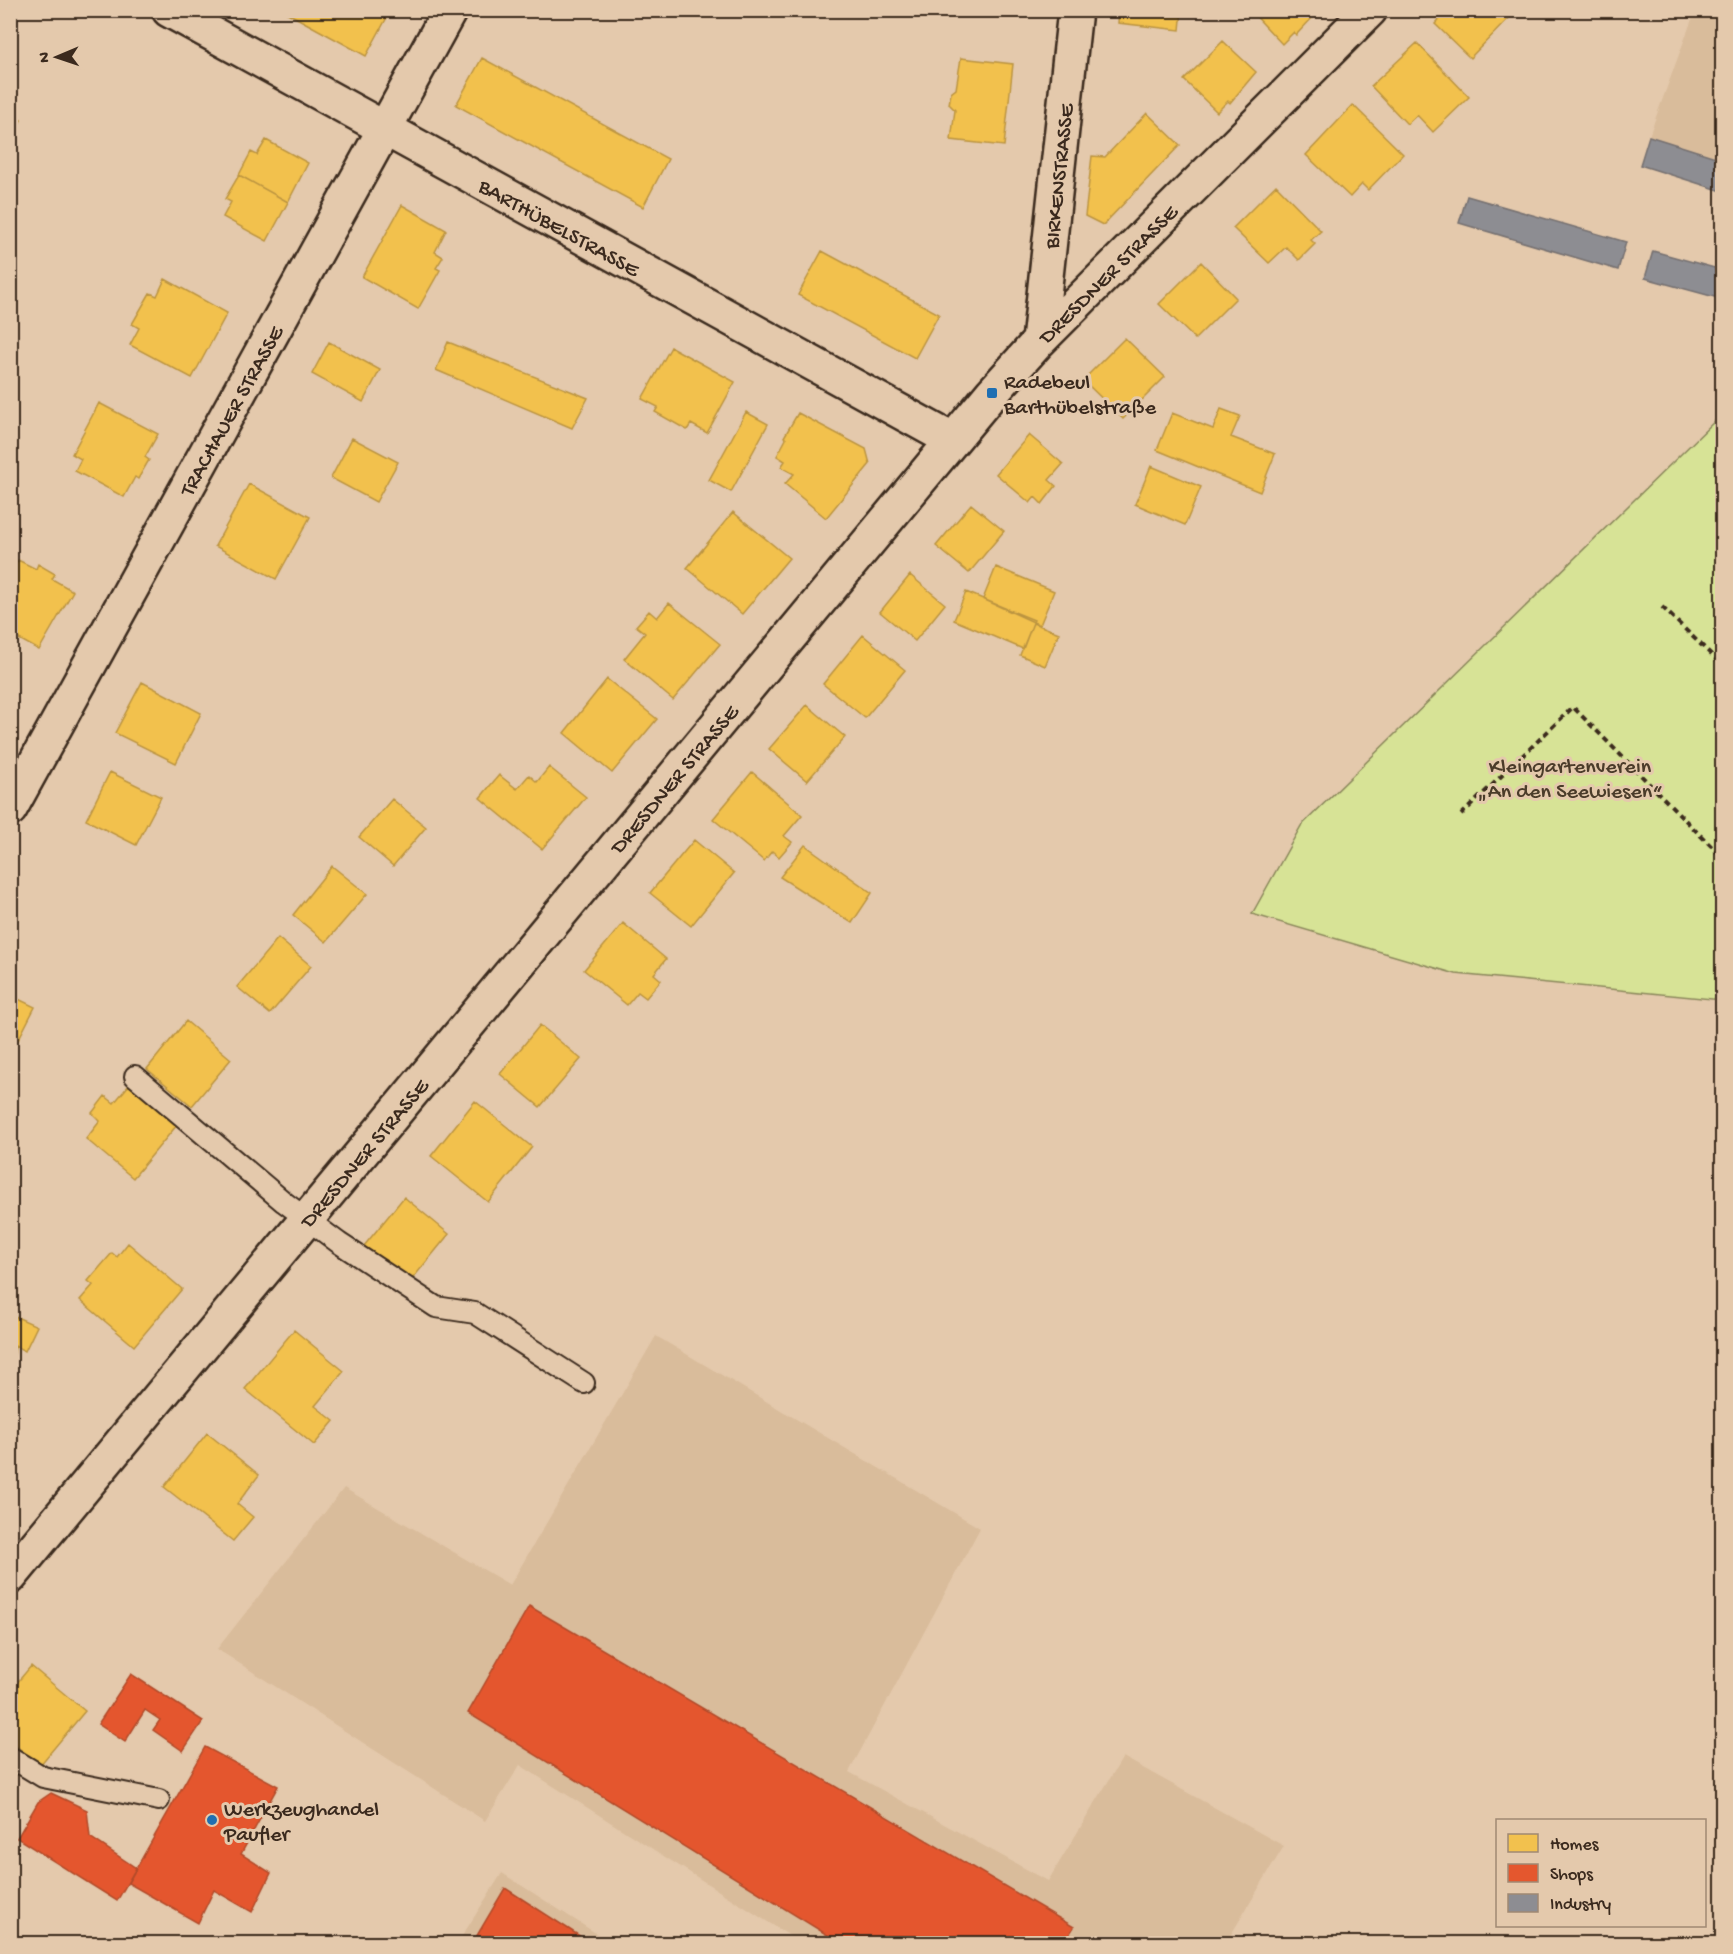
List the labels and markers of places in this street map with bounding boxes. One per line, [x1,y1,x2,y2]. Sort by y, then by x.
place label: Radebeul Barthübelstraße [1003,371,1157,422]
marker: Radebeul Barthübelstraße [985,386,999,400]
place label: Werkzeughandel Paufler [223,1798,379,1849]
marker: Werkzeughandel Paufler [205,1813,219,1827]

